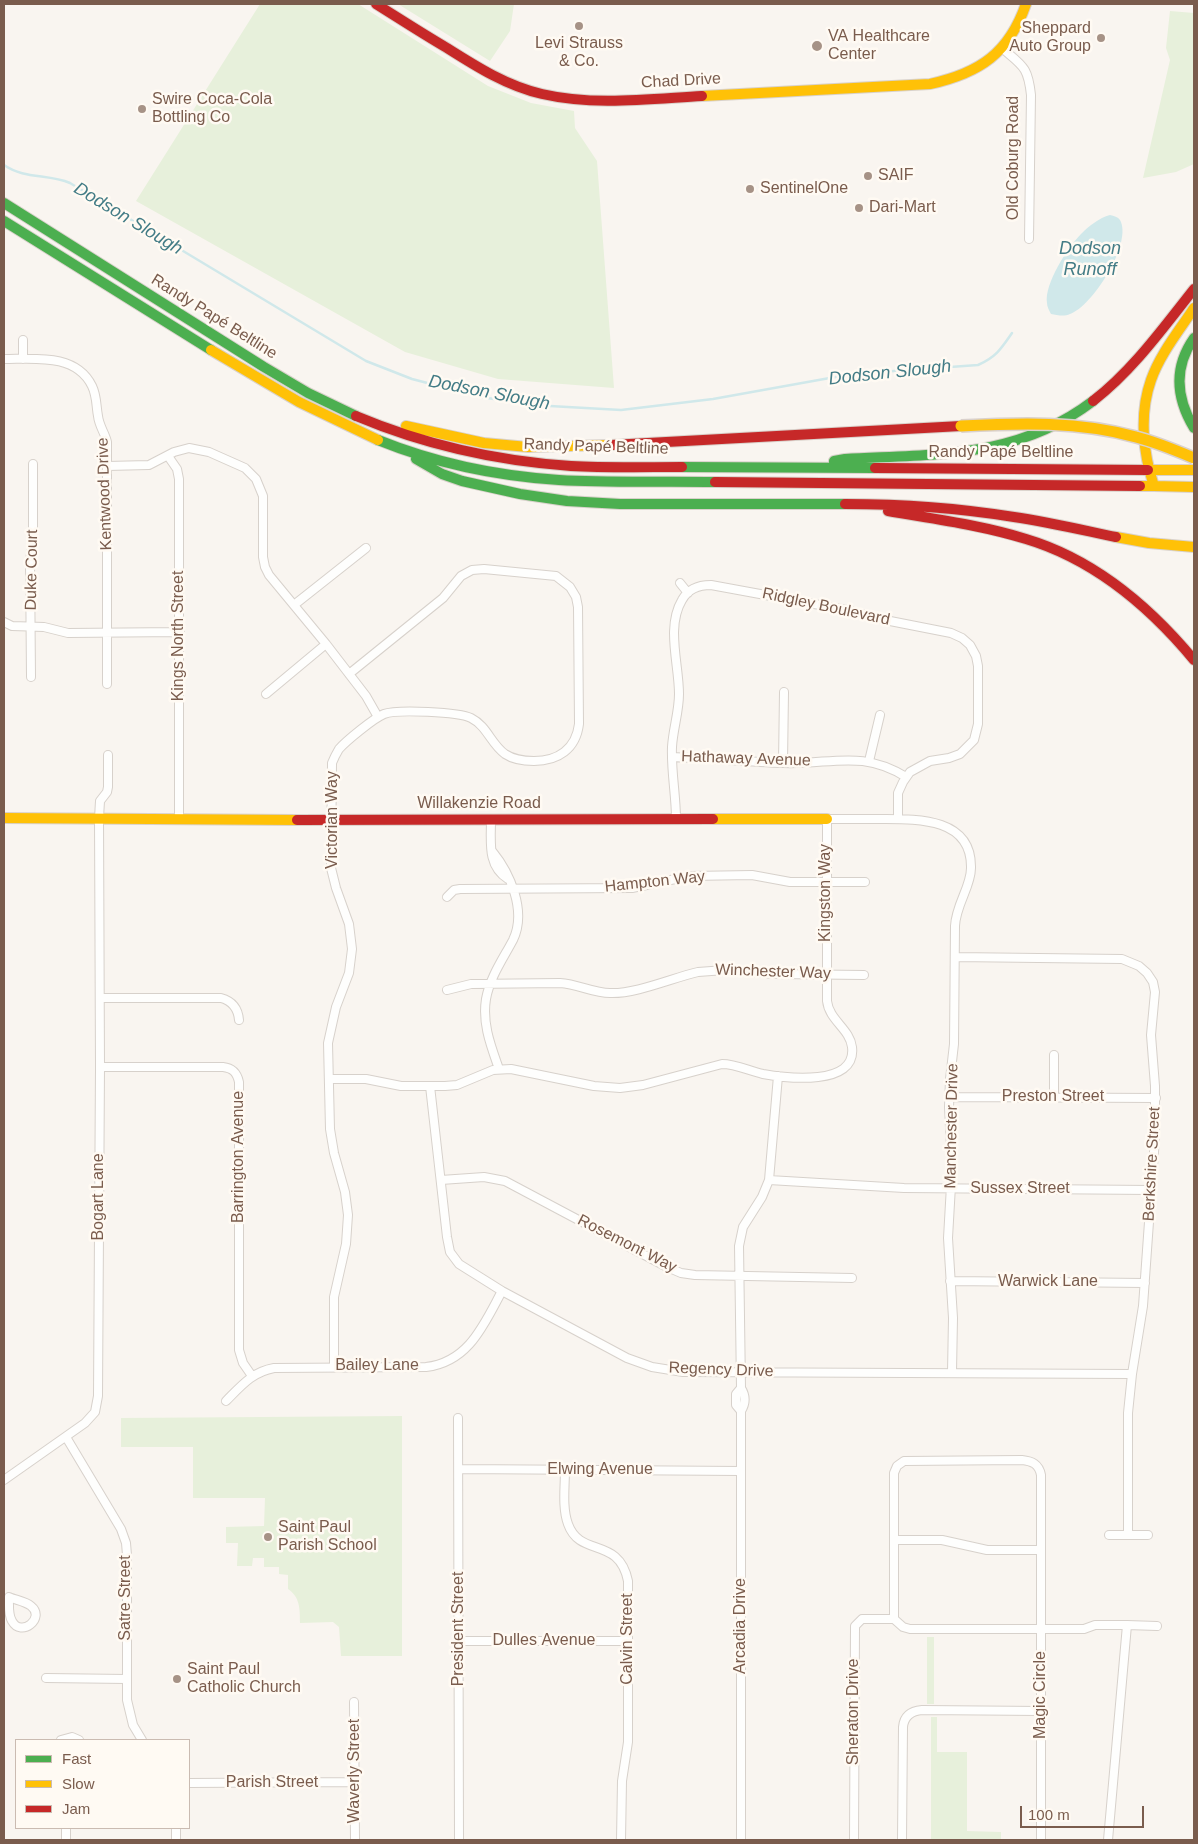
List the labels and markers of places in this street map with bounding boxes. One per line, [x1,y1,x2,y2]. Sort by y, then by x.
place label: Sheppard Auto Group [1009,19,1091,57]
marker: Levi Strauss & Co. [573,20,585,32]
place label: VA Healthcare Center [828,27,930,65]
marker: Sheppard Auto Group [1095,32,1107,44]
place label: Levi Strauss & Co. [535,34,623,72]
marker: VA Healthcare Center [810,39,824,53]
place label: Swire Coca-Cola Bottling Co [152,90,272,128]
marker: Swire Coca-Cola Bottling Co [136,103,148,115]
place label: SAIF [878,166,914,186]
marker: SAIF [862,170,874,182]
place label: SentinelOne [760,179,848,199]
marker: SentinelOne [744,183,756,195]
place label: Dari-Mart [869,198,936,218]
marker: Dari-Mart [853,202,865,214]
place label: Saint Paul Parish School [278,1518,377,1556]
marker: Saint Paul Parish School [262,1531,274,1543]
place label: Saint Paul Catholic Church [187,1660,301,1698]
marker: Saint Paul Catholic Church [171,1673,183,1685]

